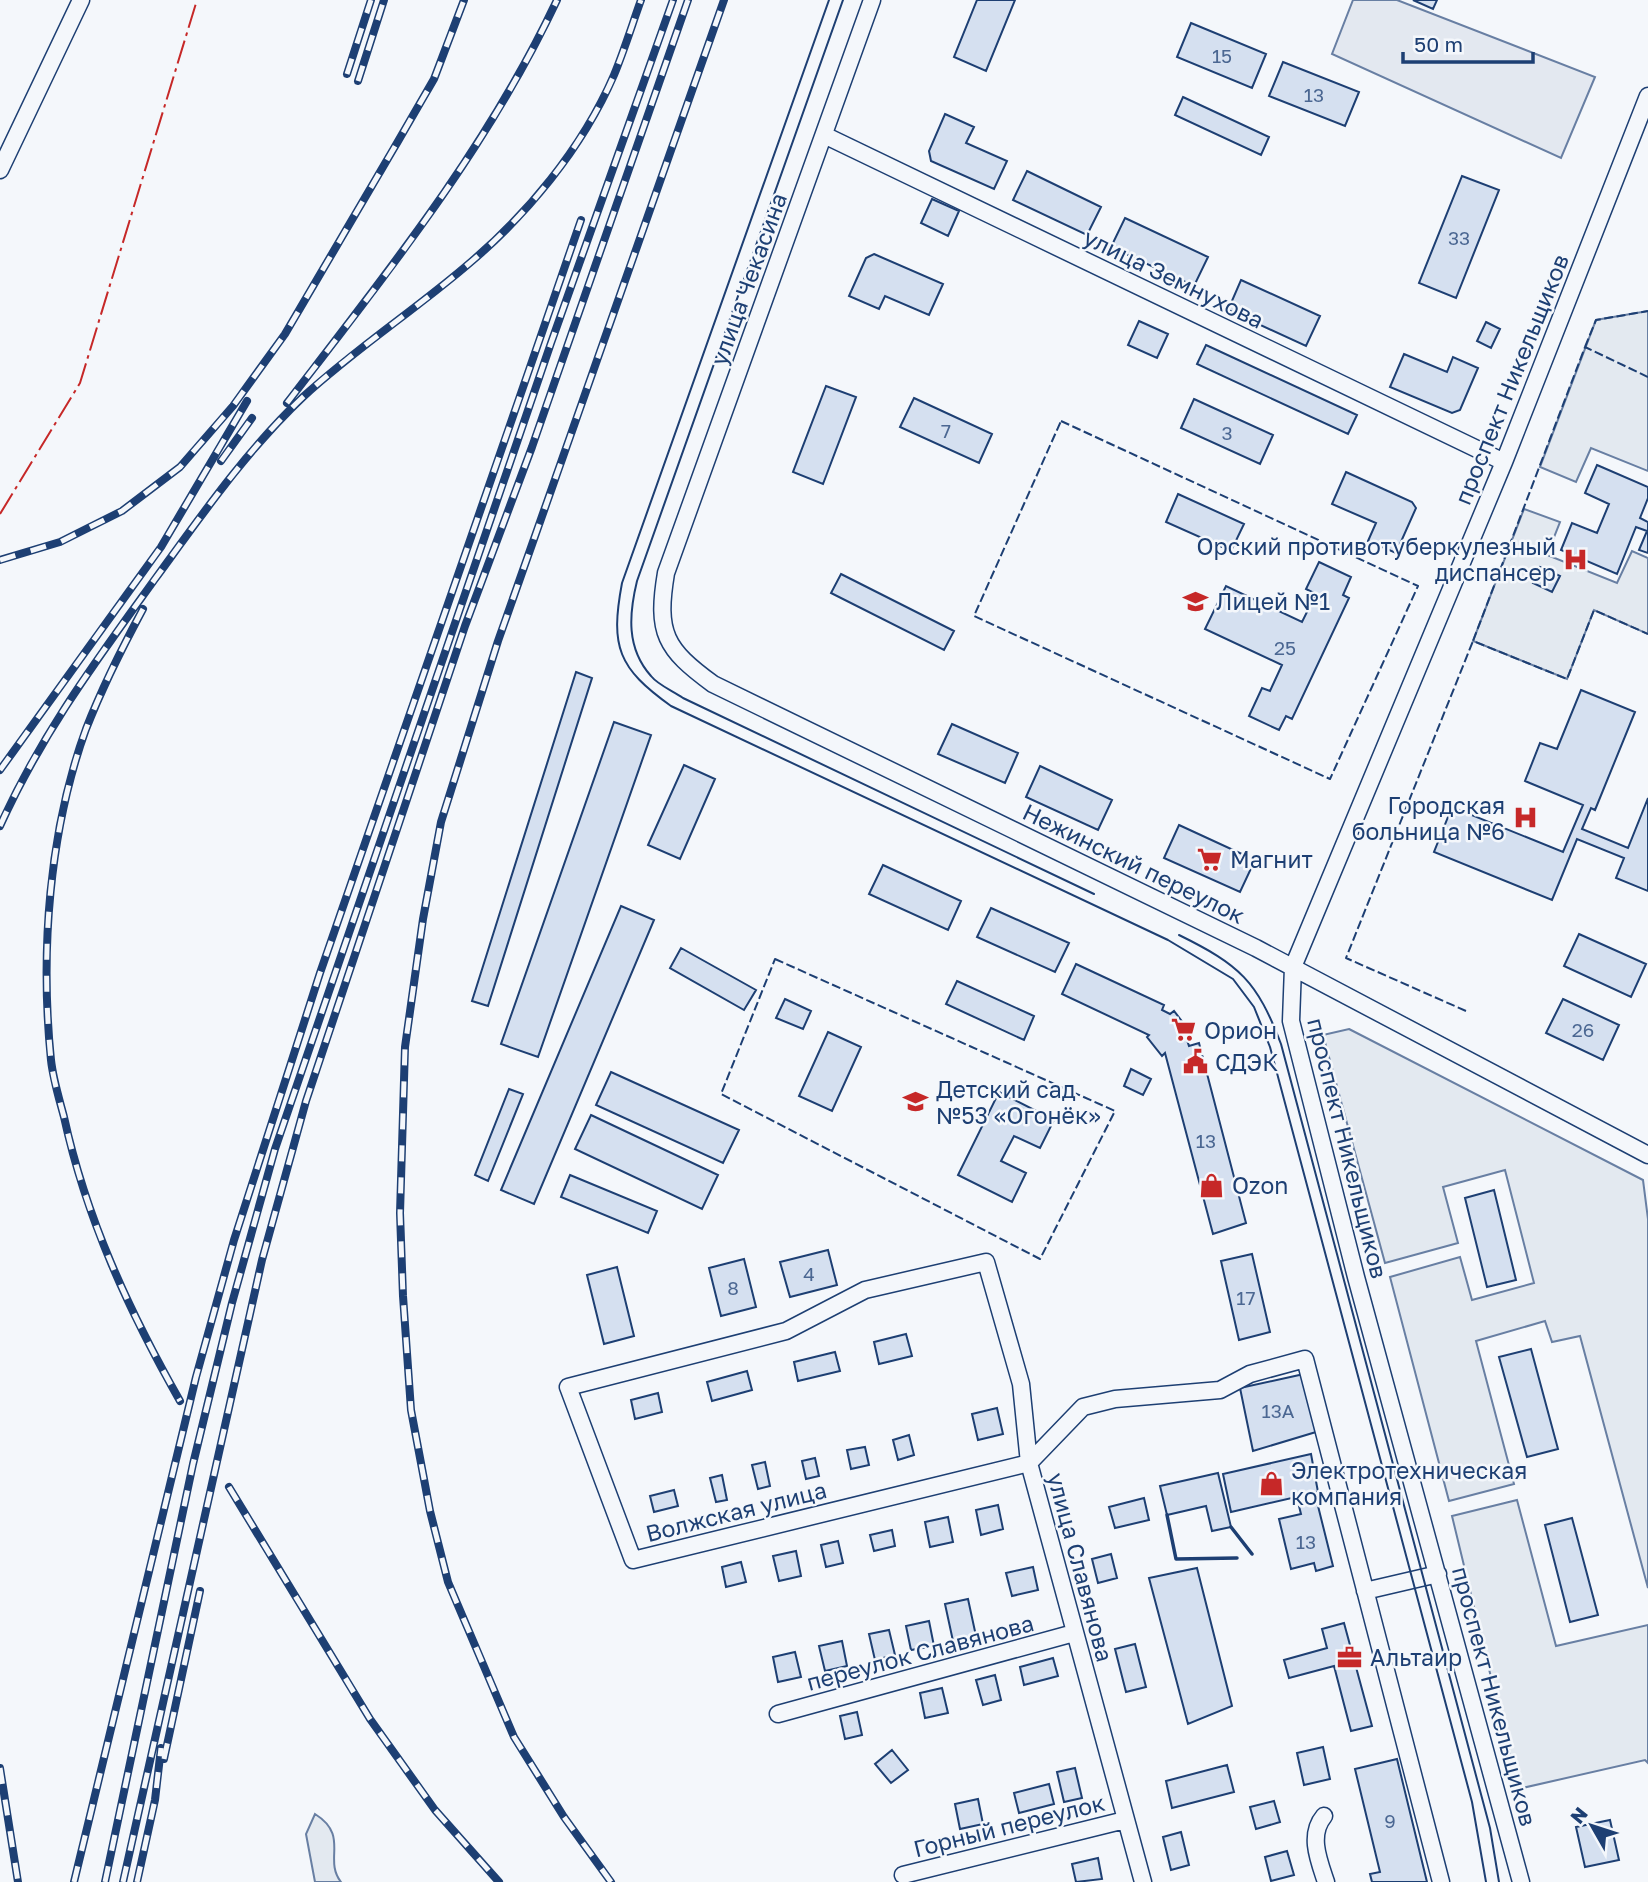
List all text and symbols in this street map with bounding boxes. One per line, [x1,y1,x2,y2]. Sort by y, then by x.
scale bar [1403,21,1532,65]
text: 50 m [1414,31,1463,57]
house number: 15 [1212,44,1232,67]
house number: 13 [1304,83,1324,106]
street label: улица Чекасина [704,189,792,369]
street label: улица Земнухова [1079,222,1269,334]
house number: 33 [1448,226,1470,249]
street label: проспект Никельщиков [1448,250,1574,508]
house number: 7 [941,419,951,442]
house number: 3 [1221,421,1233,444]
place label: Орский противотуберкулезный диспансер [1197,532,1556,586]
hospital icon: Орский противотуберкулезный диспансер [1562,545,1590,573]
school or university icon: Лицей №1 [1182,587,1210,615]
place label: Лицей №1 [1216,587,1330,615]
house number: 25 [1274,636,1296,659]
place label: Городская больница №6 [1352,791,1505,845]
street label: Нежинский переулок [1018,797,1250,929]
hospital icon: Городская больница №6 [1511,804,1539,832]
supermarket icon: Магнит [1196,845,1224,873]
place label: Магнит [1230,845,1313,873]
street label: проспект Никельщиков [1302,1015,1394,1281]
supermarket icon: Орион [1170,1016,1198,1044]
place label: Орион [1204,1016,1277,1044]
house number: 26 [1572,1018,1594,1041]
public building icon: СДЭК [1181,1048,1209,1076]
place label: СДЭК [1215,1048,1278,1076]
place label: Детский сад №53 «Огонёк» [936,1075,1101,1129]
school or university icon: Детский сад №53 «Огонёк» [902,1088,930,1116]
house number: 13 [1196,1129,1216,1152]
shop icon: Ozon [1198,1171,1226,1199]
place label: Ozon [1232,1171,1288,1199]
house number: 4 [803,1262,815,1285]
house number: 8 [727,1276,739,1299]
house number: 17 [1236,1286,1256,1309]
house number: 13А [1261,1399,1295,1422]
place label: Электротехническая компания [1291,1456,1527,1510]
street label: улица Славянова [1042,1469,1120,1665]
shop icon: Электротехническая компания [1257,1469,1285,1497]
street label: Волжская улица [643,1475,829,1547]
house number: 13 [1296,1530,1316,1553]
street label: проспект Никельщиков [1447,1563,1543,1829]
street label: переулок Славянова [803,1608,1037,1696]
office icon: Альтаир [1336,1643,1364,1671]
place label: Альтаир [1370,1643,1462,1671]
street label: Горный переулок [911,1788,1107,1862]
north arrow [1557,1791,1627,1861]
text: N [1565,1802,1592,1828]
house number: 9 [1384,1809,1396,1832]

